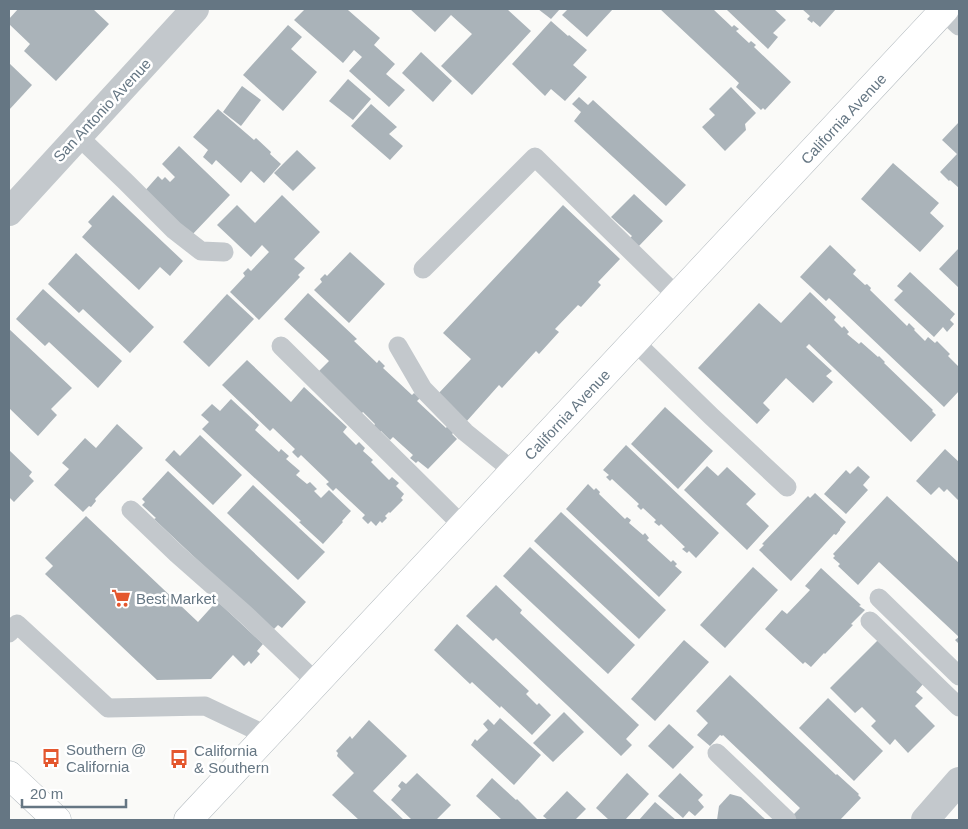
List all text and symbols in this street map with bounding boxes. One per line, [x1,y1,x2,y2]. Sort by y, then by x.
street label: San Antonio Avenue [50,55,154,165]
street label: California Avenue [797,70,889,167]
street label: California Avenue [520,366,613,463]
supermarket icon: Best Market [110,587,132,609]
place label: Best Market [136,590,217,607]
place label: Southern @ California [66,741,146,775]
place label: California & Southern [194,742,269,776]
bus stop icon: Southern @ California [40,747,62,769]
bus stop icon: California & Southern [168,748,190,770]
scale bar [22,776,126,808]
text: 20 m [30,785,63,802]

